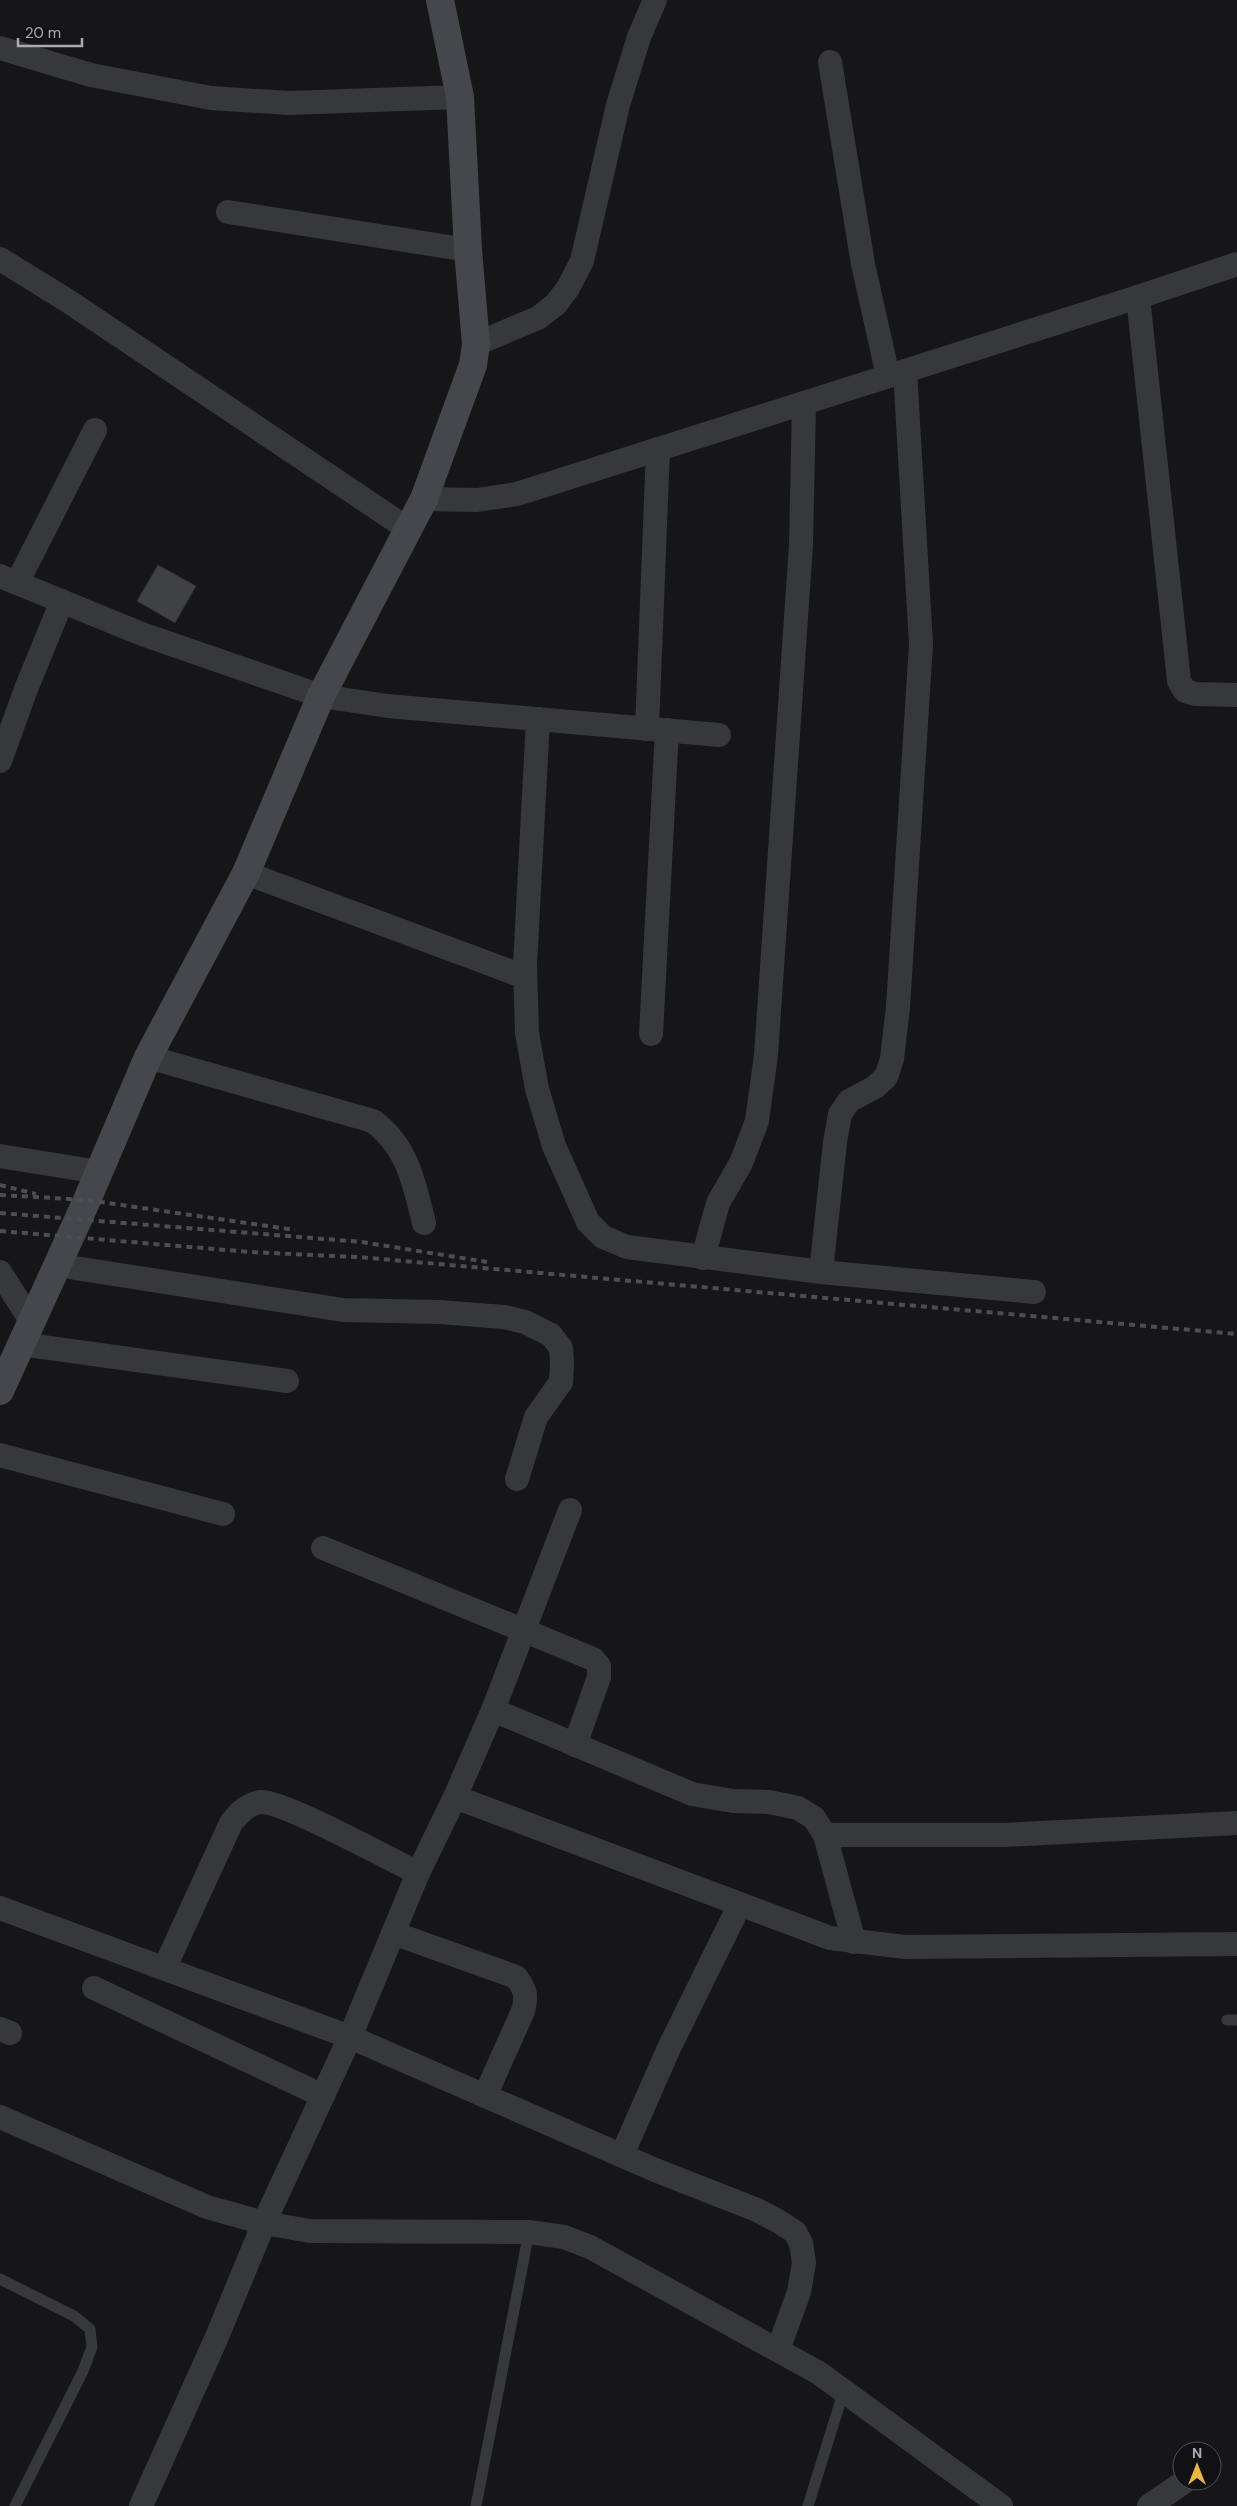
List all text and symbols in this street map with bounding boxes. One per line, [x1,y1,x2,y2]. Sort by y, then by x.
scale bar [18,15,81,47]
text: 20 m [25,23,61,43]
north arrow [1172,2441,1222,2491]
text: N [1192,2444,1202,2462]

